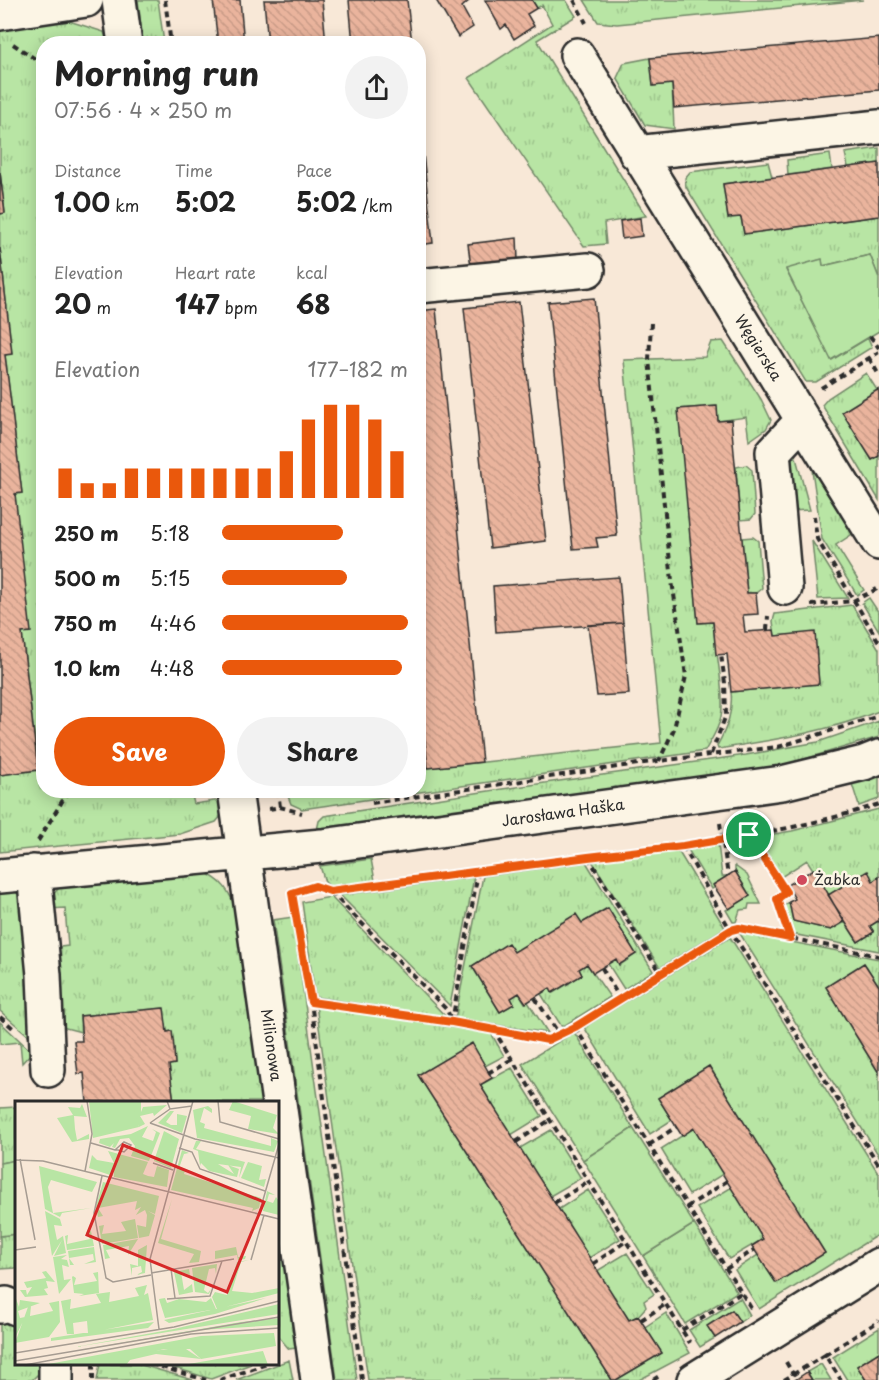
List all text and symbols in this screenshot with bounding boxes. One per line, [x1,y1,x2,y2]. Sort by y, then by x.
text: Morning run [54,47,259,97]
button: share [345,56,408,119]
text: 07:56 · 4 × 250 m [54,95,232,125]
text: Distance [54,158,121,182]
text: Time [175,158,213,182]
text: Pace [296,158,332,182]
text: 1.00 [54,182,110,221]
text: 5:02 [175,182,236,221]
text: 5:02 [296,182,357,221]
text: km [110,193,139,217]
text: /km [357,193,393,217]
text: Elevation [54,260,123,284]
text: Heart rate [175,260,256,284]
text: kcal [296,260,328,284]
text: 20 [54,284,91,323]
text: 147 [175,284,220,323]
text: 68 [296,284,331,323]
text: m [91,295,111,319]
text: bpm [220,295,258,319]
street label: Węgierska [730,310,789,385]
text: Elevation [54,354,140,384]
text: 177–182 m [308,354,408,384]
text: 250 m [54,518,119,548]
text: 5:18 [150,518,190,548]
text: 500 m [54,563,121,593]
text: 5:15 [150,563,190,593]
text: 750 m [54,608,117,638]
text: 4:46 [150,608,196,638]
text: 1.0 km [54,653,121,683]
text: 4:48 [150,653,194,683]
button: Save [54,717,225,786]
button: Share [237,717,408,786]
street label: Jarosława Haška [500,791,626,832]
pin [723,809,774,860]
icon: arrive [732,818,765,851]
place label: Żabka [814,867,861,890]
marker: Żabka [795,873,809,887]
street label: Milionowa [256,1007,289,1083]
inset map [15,1101,279,1365]

